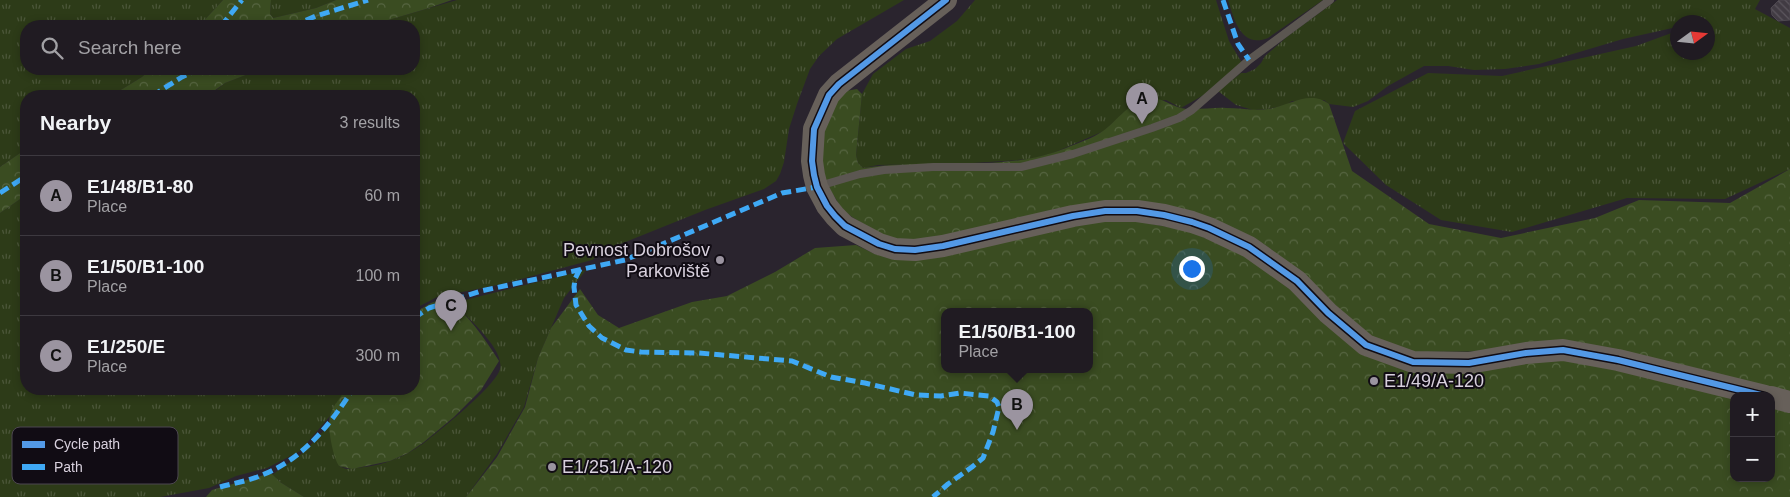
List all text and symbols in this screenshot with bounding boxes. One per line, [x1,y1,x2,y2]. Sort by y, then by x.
north arrow [1670,15,1715,60]
search box [20,20,420,75]
icon: search [38,34,66,62]
text: Search here [78,37,182,58]
pin: A [1126,83,1158,124]
text: Nearby [40,111,111,134]
text: 3 results [340,114,400,131]
text: E1/48/B1-80 [87,176,194,197]
text: A [50,187,62,204]
text: 60 m [364,187,400,204]
text: Place [87,198,127,215]
place label: Pevnost Dobrošov Parkoviště [563,240,710,281]
marker: Pevnost Dobrošov Parkoviště [714,254,726,266]
text: E1/50/B1-100 [87,256,204,277]
your location [1179,256,1205,282]
text: B [50,267,62,284]
text: 100 m [356,267,400,284]
text: Place [87,278,127,295]
pin: C [435,290,467,331]
popup [941,308,1093,373]
text: E1/50/B1-100 [958,321,1076,342]
text: E1/250/E [87,336,165,357]
text: Place [958,343,998,360]
text: C [50,347,62,364]
text: 300 m [356,347,400,364]
text: Place [87,358,127,375]
place label: E1/49/A-120 [1384,371,1484,391]
marker: E1/49/A-120 [1368,375,1380,387]
pin: B [1001,389,1033,430]
map controls [1730,392,1775,482]
button: + [1730,392,1775,437]
legend [12,427,178,484]
text: Cycle path [54,436,120,452]
button: − [1730,437,1775,482]
place label: E1/251/A-120 [562,457,672,477]
text: Path [54,459,83,475]
marker: E1/251/A-120 [546,461,558,473]

